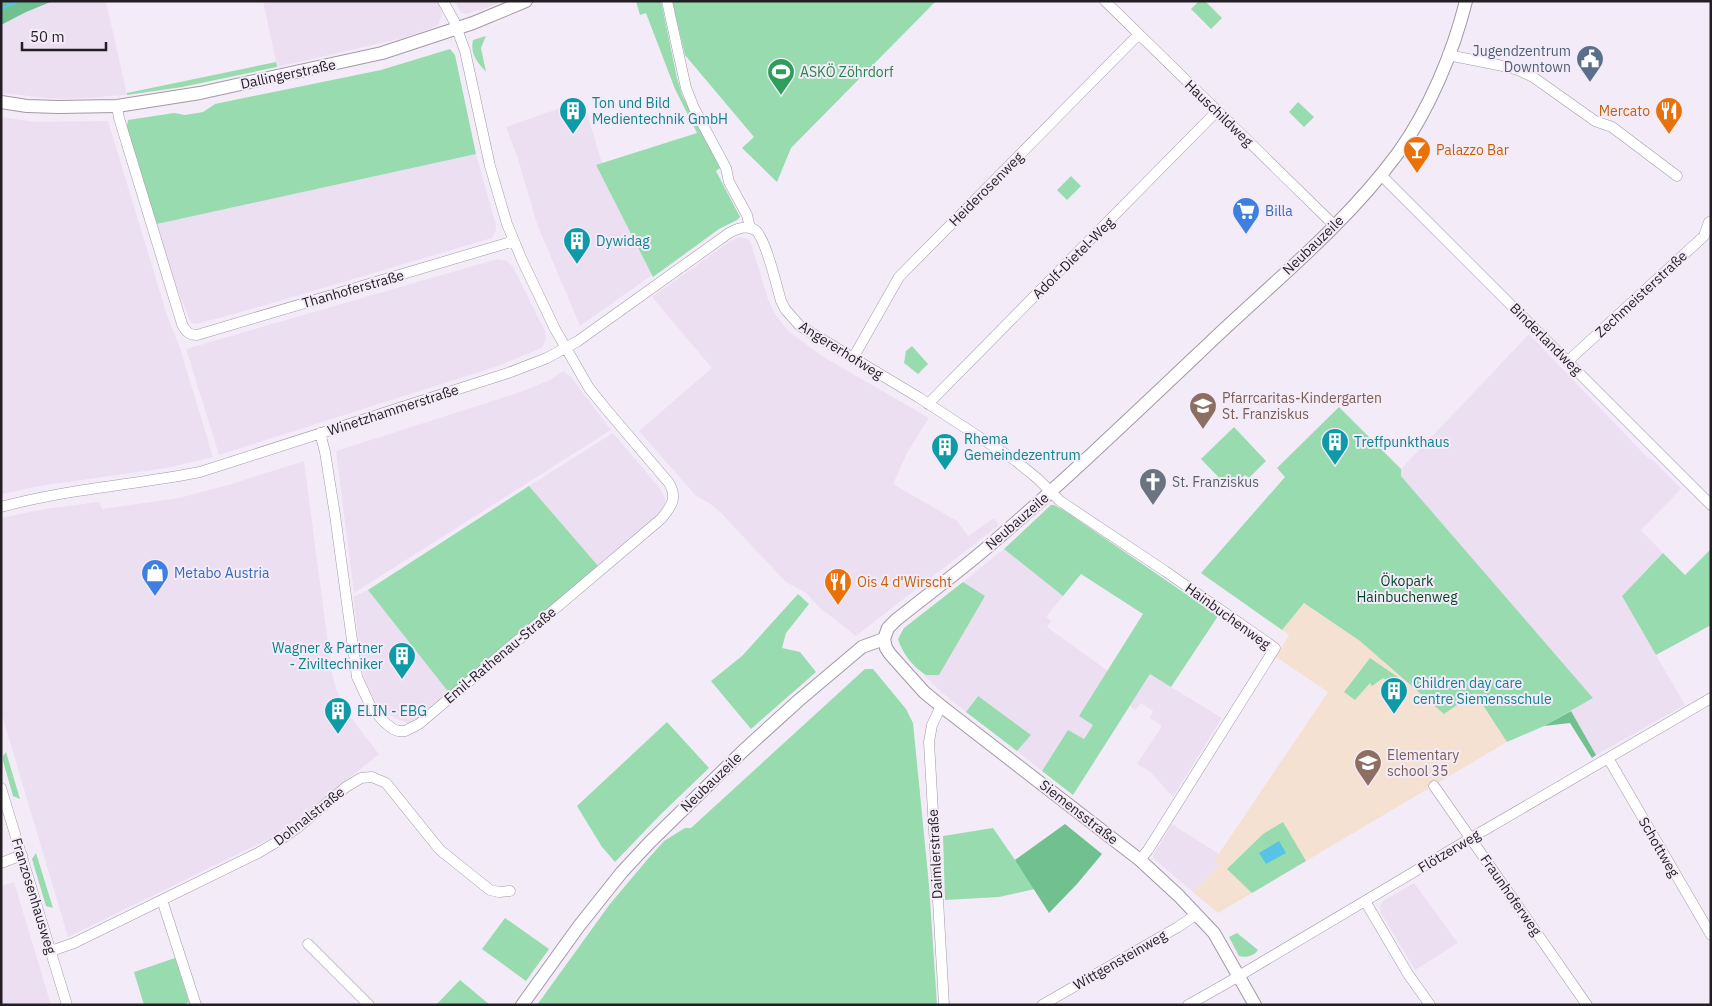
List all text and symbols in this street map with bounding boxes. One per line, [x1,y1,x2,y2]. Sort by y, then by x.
scale bar [22,20,106,52]
text: 50 m [30,27,65,46]
place label: Jugendzentrum Downtown [1473,42,1571,76]
public building icon: Jugendzentrum Downtown [1575,44,1605,83]
street label: Dallingerstraße [239,55,338,93]
sports icon: ASKÖ Zöhrdorf [766,57,796,96]
place label: ASKÖ Zöhrdorf [800,63,894,81]
street label: Hauschildweg [1181,76,1257,151]
place label: Ton und Bild Medientechnik GmbH [592,94,728,128]
building icon: Ton und Bild Medientechnik GmbH [558,96,588,135]
restaurant icon: Mercato [1654,96,1684,135]
place label: Mercato [1599,102,1650,120]
bar icon: Palazzo Bar [1402,135,1432,174]
place label: Palazzo Bar [1436,141,1509,159]
street label: Heiderosenweg [945,148,1027,230]
supermarket icon: Billa [1231,196,1261,235]
place label: Billa [1265,202,1293,220]
street label: Neubauzeile [1279,211,1348,279]
street label: Adolf-Dietel-Weg [1028,213,1118,303]
building icon: Dywidag [562,226,592,265]
place label: Dywidag [596,232,650,250]
street label: Zechmeisterstraße [1591,247,1691,341]
street label: Thanhoferstraße [300,266,406,312]
street label: Binderlandweg [1506,299,1586,379]
street label: Angererhofweg [796,317,887,383]
street label: Winetzhammerstraße [325,380,461,440]
place label: Pfarrcaritas-Kindergarten St. Franziskus [1222,389,1382,423]
school or university icon: Pfarrcaritas-Kindergarten St. Franziskus [1188,391,1218,430]
building icon: Treffpunkthaus [1320,427,1350,466]
place label: Rhema Gemeindezentrum [964,430,1081,464]
building icon: Rhema Gemeindezentrum [930,432,960,471]
place label: Treffpunkthaus [1354,433,1450,451]
church icon: St. Franziskus [1138,467,1168,506]
place label: St. Franziskus [1172,473,1259,491]
street label: Neubauzeile [982,488,1053,553]
shop icon: Metabo Austria [140,558,170,597]
place label: Metabo Austria [174,564,270,582]
restaurant icon: Ois 4 d'Wirscht [823,567,853,606]
park label: Ökopark Hainbuchenweg [1356,572,1458,606]
place label: Ois 4 d'Wirscht [857,573,952,591]
street label: Hainbuchenweg [1182,579,1275,653]
street label: Emil-Rathenau-Straße [440,603,560,707]
place label: Wagner & Partner - Ziviltechniker [272,639,383,673]
building icon: Wagner & Partner - Ziviltechniker [387,641,417,680]
place label: Children day care centre Siemensschule [1413,674,1552,708]
building icon: Children day care centre Siemensschule [1379,676,1409,715]
building icon: ELIN - EBG [323,696,353,735]
place label: ELIN - EBG [357,702,427,720]
place label: Elementary school 35 [1387,746,1459,780]
street label: Neubauzeile [677,748,746,816]
school or university icon: Elementary school 35 [1353,748,1383,787]
street label: Siemensstraße [1036,776,1122,848]
street label: Dohnalstraße [270,782,348,849]
street label: Daimlerstraße [924,808,946,899]
street label: Schottweg [1635,814,1684,881]
street label: Flötzerweg [1415,825,1484,877]
street label: Franzosenhausweg [8,836,60,957]
street label: Fraunhoferweg [1476,851,1546,940]
street label: Wittgensteinweg [1070,926,1170,994]

